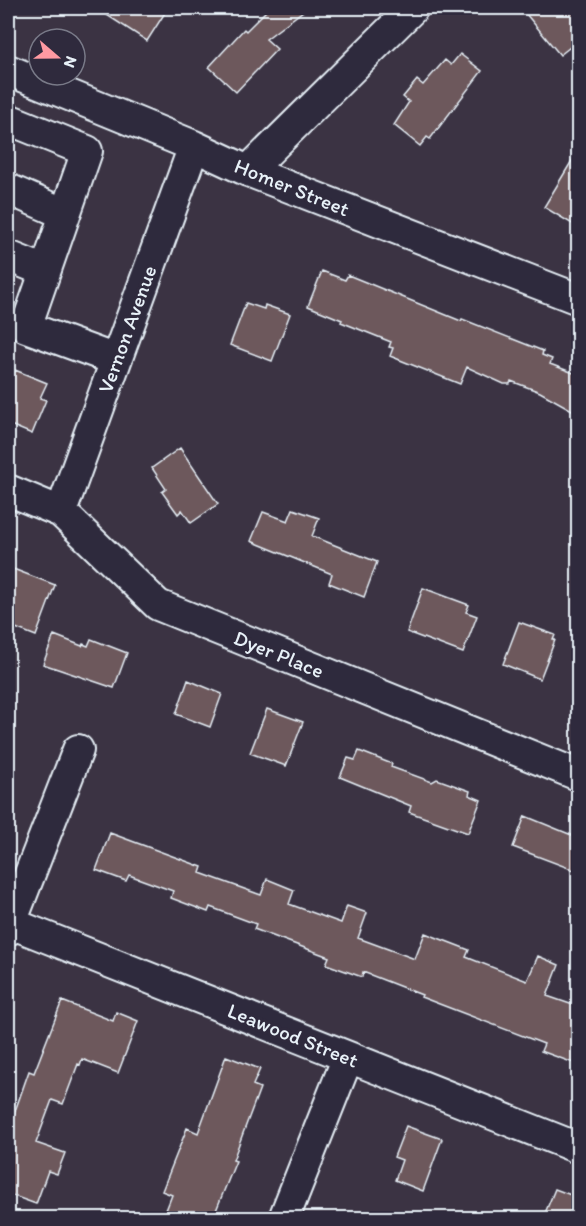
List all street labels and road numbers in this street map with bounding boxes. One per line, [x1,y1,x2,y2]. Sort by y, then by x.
street label: Homer Street [231,153,353,221]
street label: Vernon Avenue [92,262,162,396]
street label: Dyer Place [230,625,328,683]
street label: Leawood Street [224,997,362,1073]

